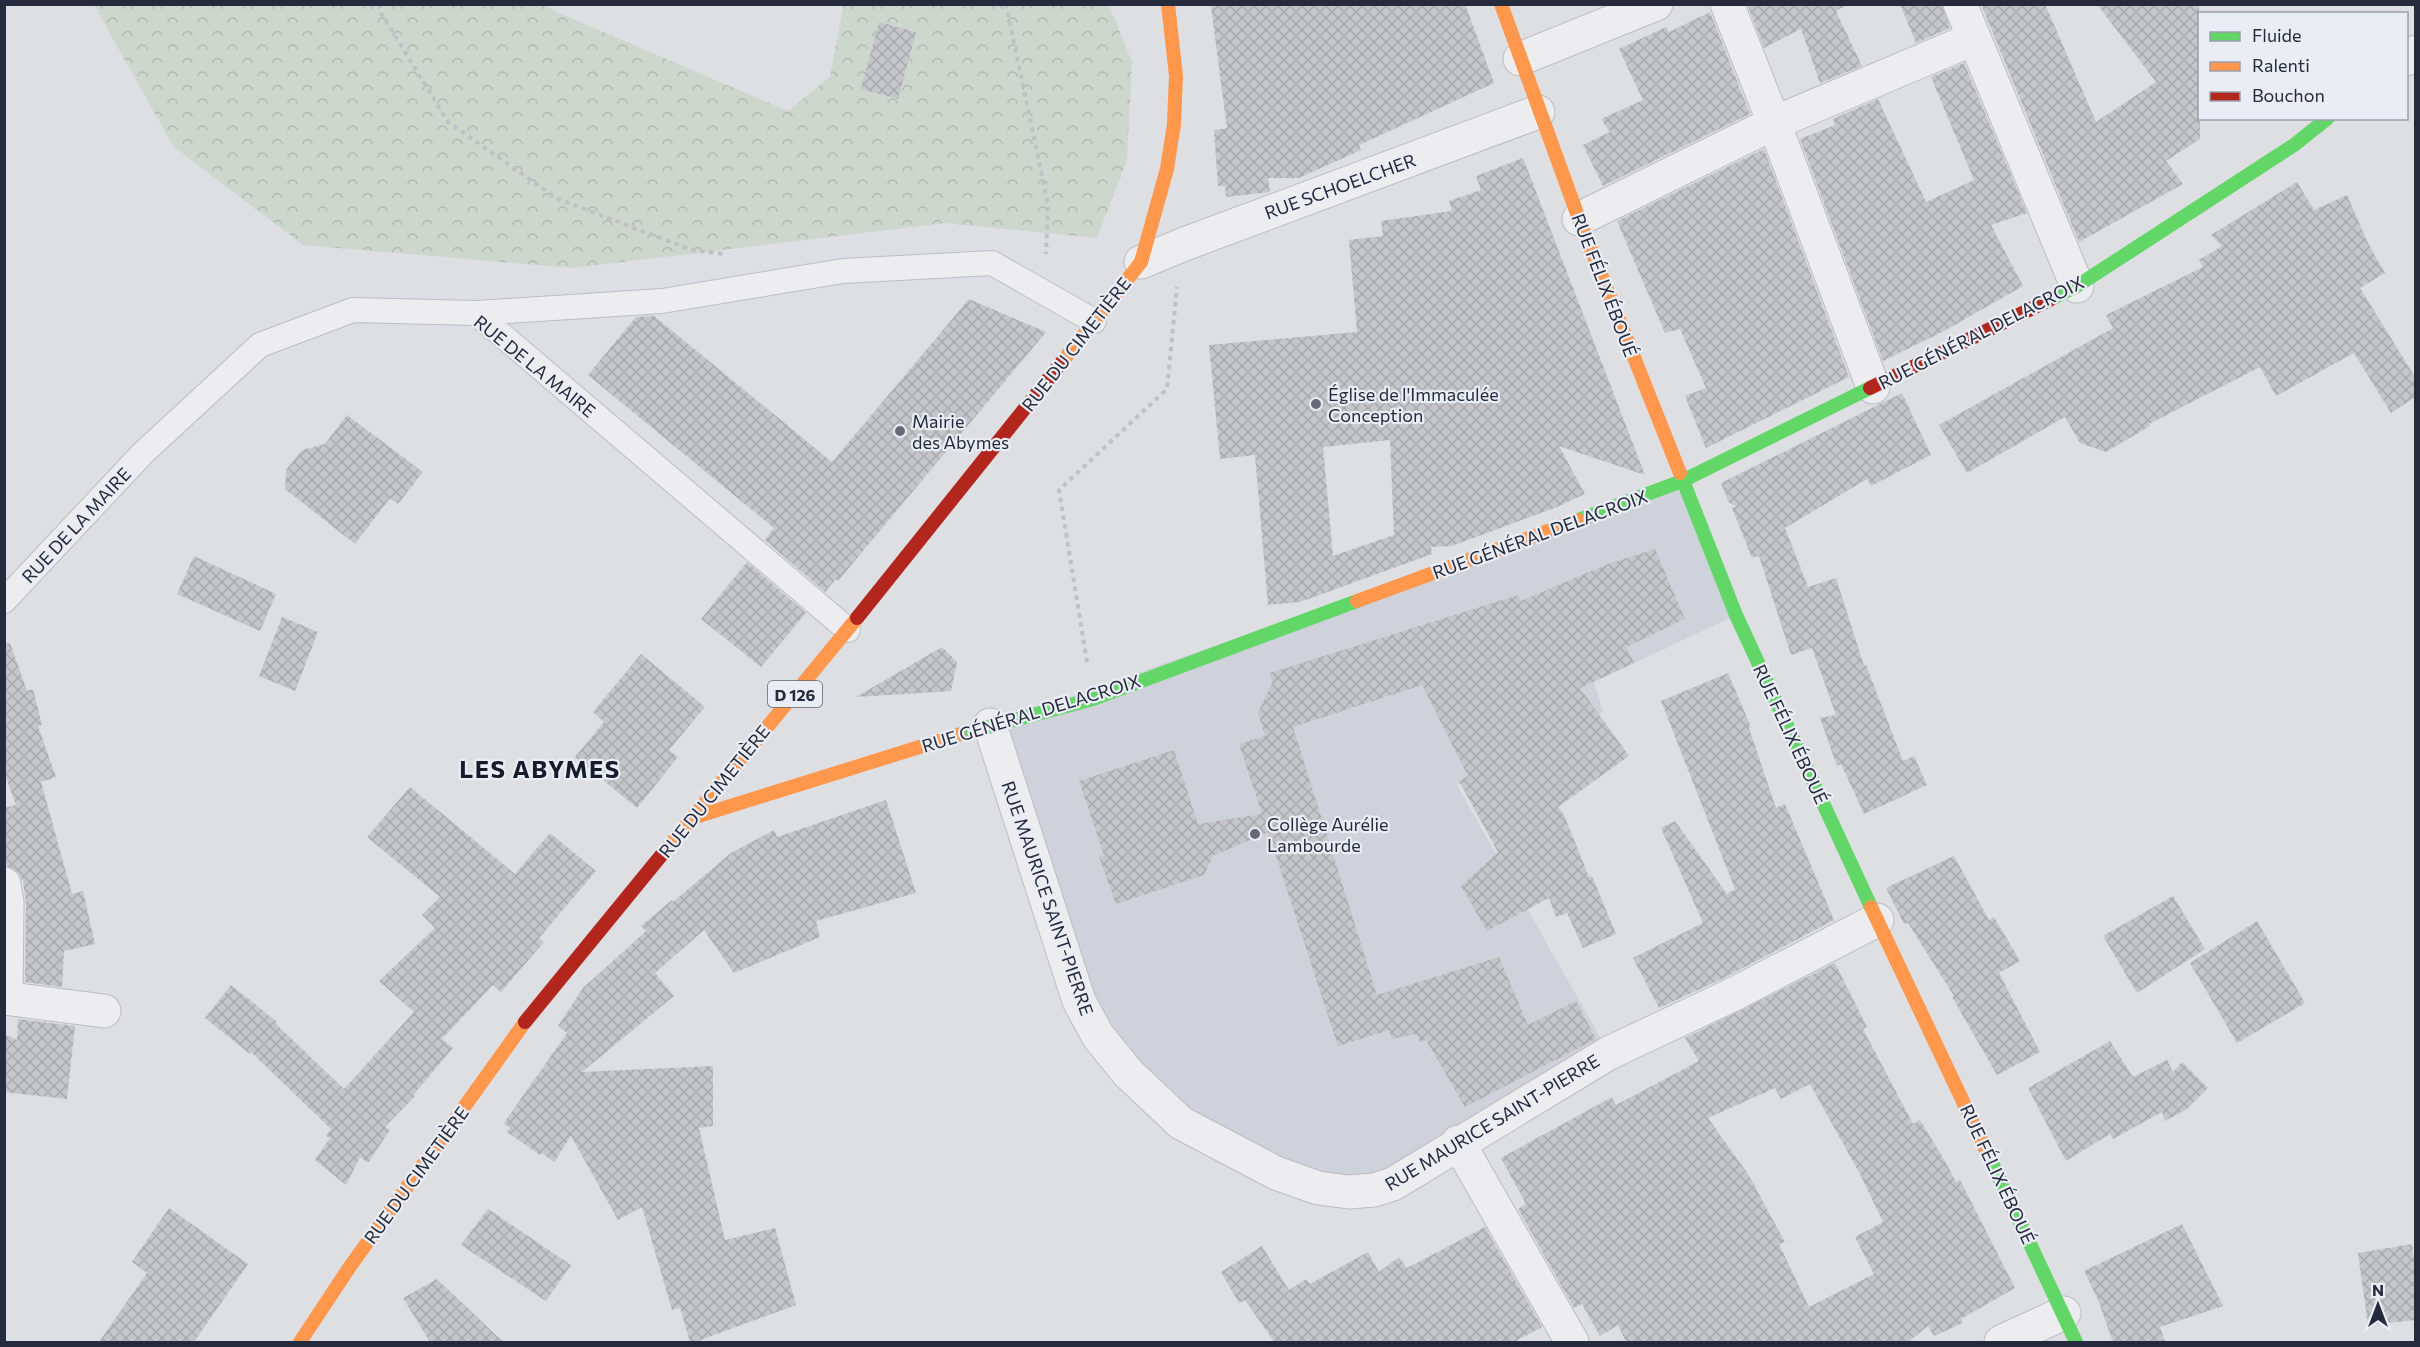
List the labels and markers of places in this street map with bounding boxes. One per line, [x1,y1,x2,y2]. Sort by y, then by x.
place label: Église de l'Immaculée Conception [1328,383,1499,426]
marker: Église de l'Immaculée Conception [1309,397,1323,411]
place label: Mairie des Abymes [912,410,1009,453]
marker: Mairie des Abymes [893,424,907,438]
place label: Collège Aurélie Lambourde [1267,813,1389,856]
marker: Collège Aurélie Lambourde [1248,827,1262,841]

